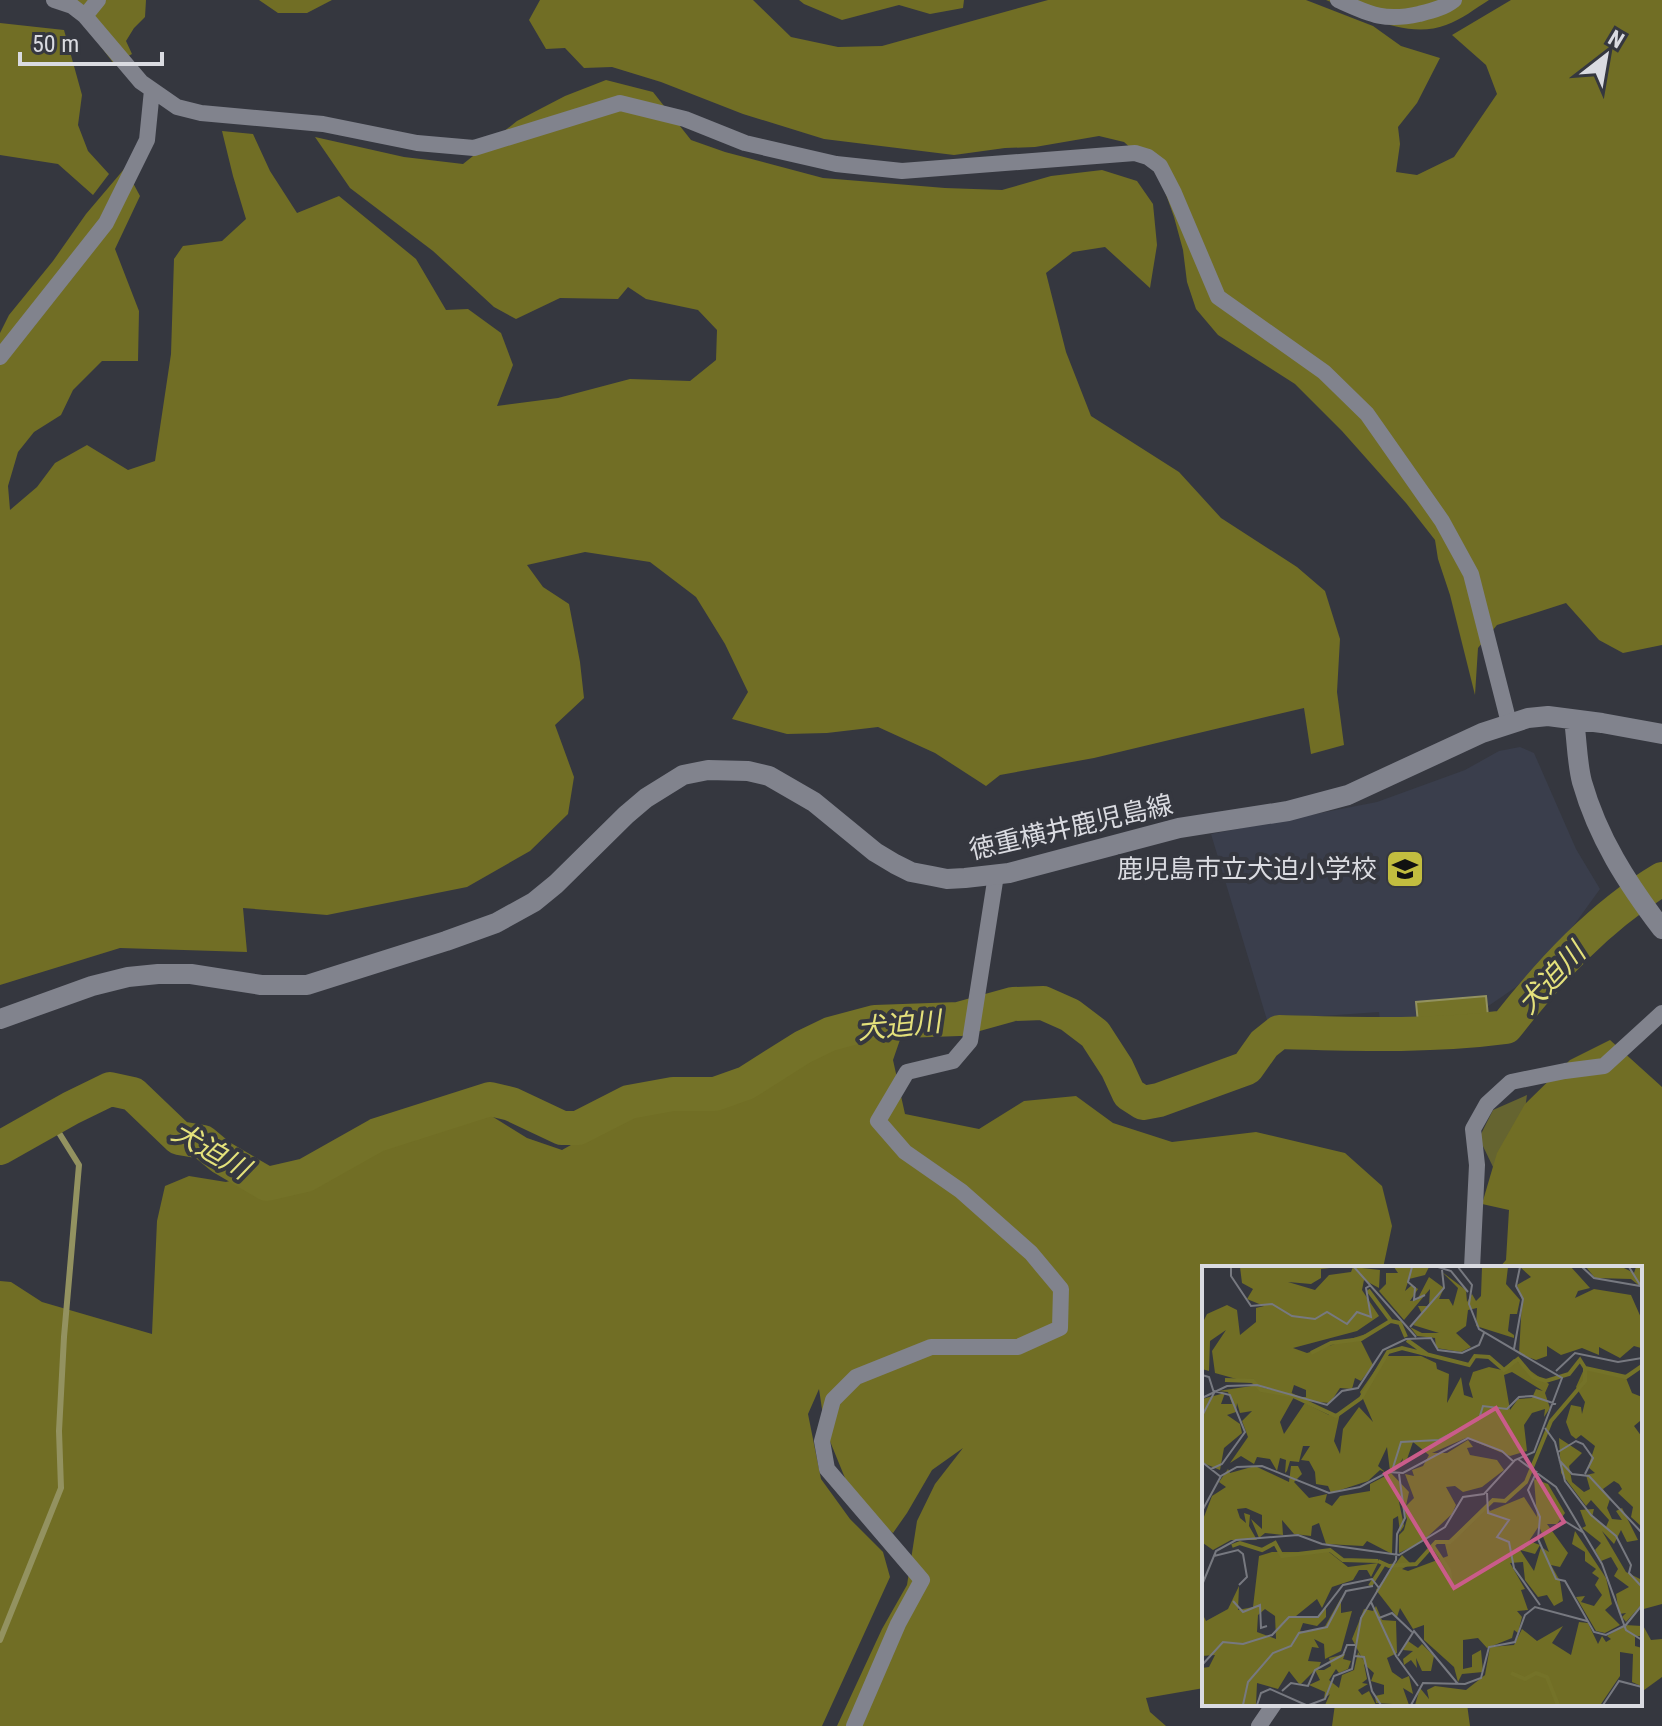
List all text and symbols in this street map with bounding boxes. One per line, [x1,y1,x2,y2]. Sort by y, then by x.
scale bar [20,16,162,66]
north arrow [1566,16,1646,96]
text: N [1604,25,1628,53]
text: 50 m [32,30,79,58]
street label: 徳重横井鹿児島線 [966,789,1176,865]
school or university icon: 鹿児島市立犬迫小学校 [1384,848,1426,890]
place label: 鹿児島市立犬迫小学校 [1117,854,1377,884]
water label: 犬迫川 [1511,934,1594,1020]
water label: 犬迫川 [856,1004,946,1046]
water label: 犬迫川 [166,1115,258,1187]
inset map [1202,1266,1642,1706]

